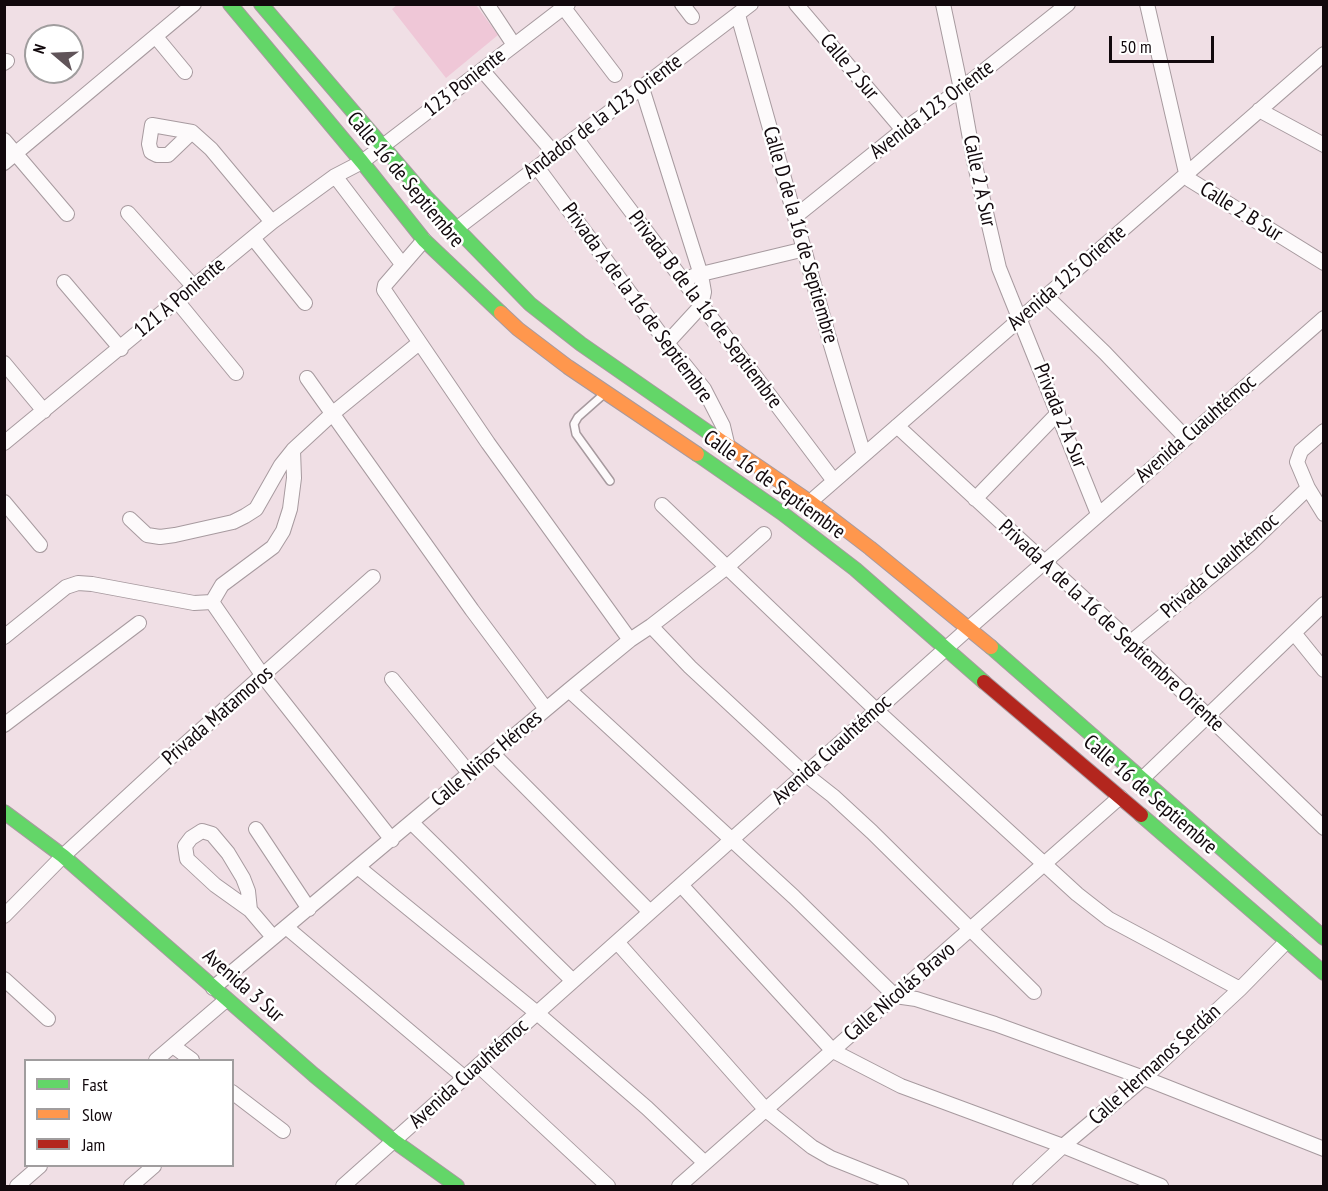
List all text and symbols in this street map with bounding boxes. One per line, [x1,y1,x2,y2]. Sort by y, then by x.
north arrow [24,24,84,84]
scale bar [1112,24,1217,62]
street label: Calle 2 Sur [814,29,884,105]
text: 50 m [1120,35,1152,58]
text: N [28,41,50,56]
street label: 123 Poniente [419,43,511,123]
street label: Andador de la 123 Oriente [519,49,687,185]
street label: Avenida 123 Oriente [865,55,999,165]
street label: Calle 16 de Septiembre [341,107,469,253]
street label: Calle D de la 16 de Septiembre [757,124,843,346]
street label: Calle 2 A Sur [957,133,1001,229]
street label: Calle 2 B Sur [1195,177,1287,247]
street label: Privada A de la 16 de Septiembre [556,198,718,408]
street label: Privada B de la 16 de Septiembre [623,206,787,414]
street label: Avenida 125 Oriente [1003,220,1131,336]
street label: 121 A Poniente [129,253,231,343]
street label: Privada 2 A Sur [1028,360,1092,472]
street label: Avenida Cuauhtémoc [1131,370,1261,488]
street label: Calle 16 de Septiembre [698,425,850,545]
street label: Privada Cuauhtémoc [1156,508,1284,624]
street label: Privada A de la 16 de Septiembre Oriente [993,515,1229,737]
street label: Privada Matamoros [158,661,278,771]
street label: Avenida Cuauhtémoc [767,690,897,810]
street label: Calle Niños Héroes [426,705,548,813]
street label: Calle 16 de Septiembre [1078,730,1222,860]
street label: Calle Nicolás Bravo [839,937,961,1047]
street label: Avenida 3 Sur [197,944,289,1028]
street label: Calle Hermanos Serdán [1084,999,1226,1131]
street label: Avenida Cuauhtémoc [404,1014,534,1134]
legend [24,1059,234,1167]
text: Fast [82,1073,108,1096]
text: Slow [82,1103,112,1126]
text: Jam [82,1133,105,1156]

